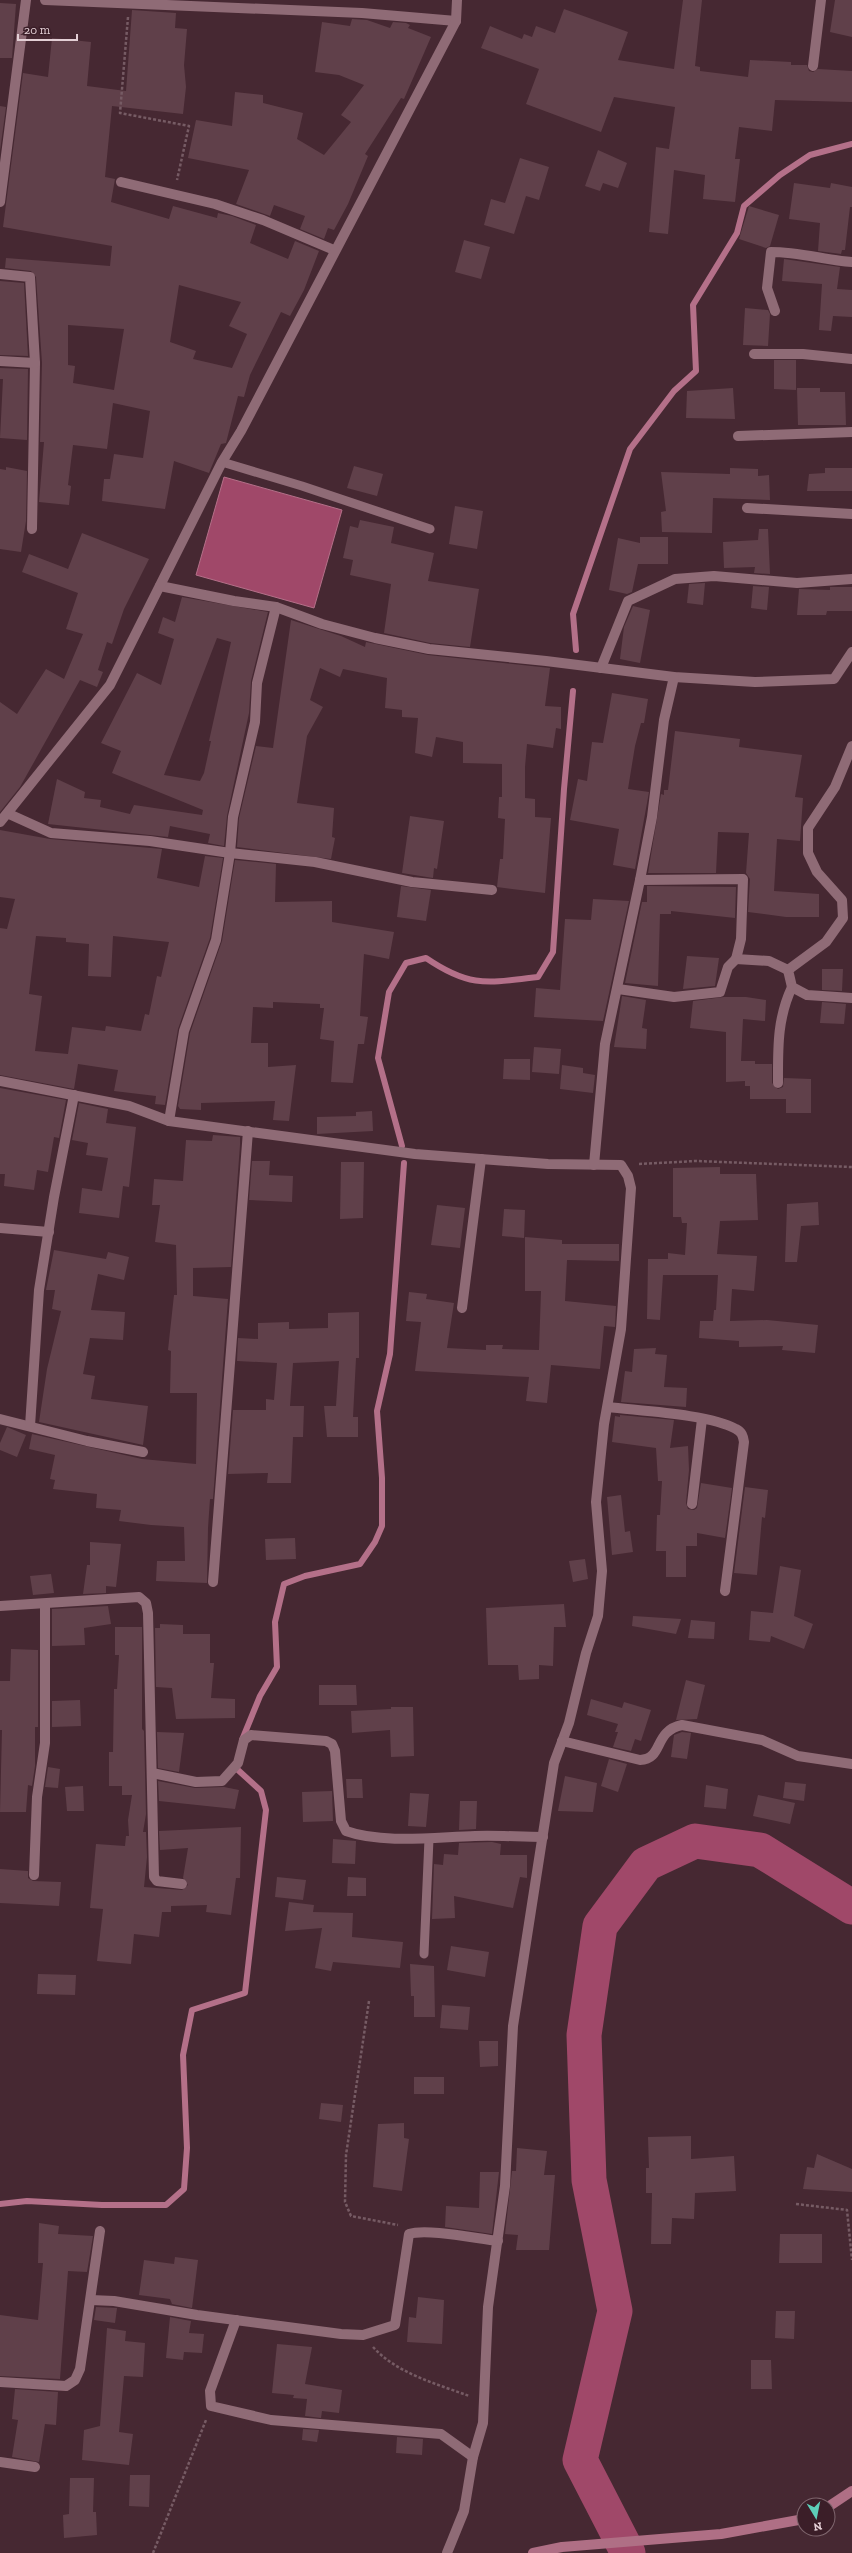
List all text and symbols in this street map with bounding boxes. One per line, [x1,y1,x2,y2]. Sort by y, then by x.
scale bar [18,16,77,42]
text: 20 m [24,23,51,37]
north arrow [796,2497,836,2537]
text: N [812,2519,823,2534]

